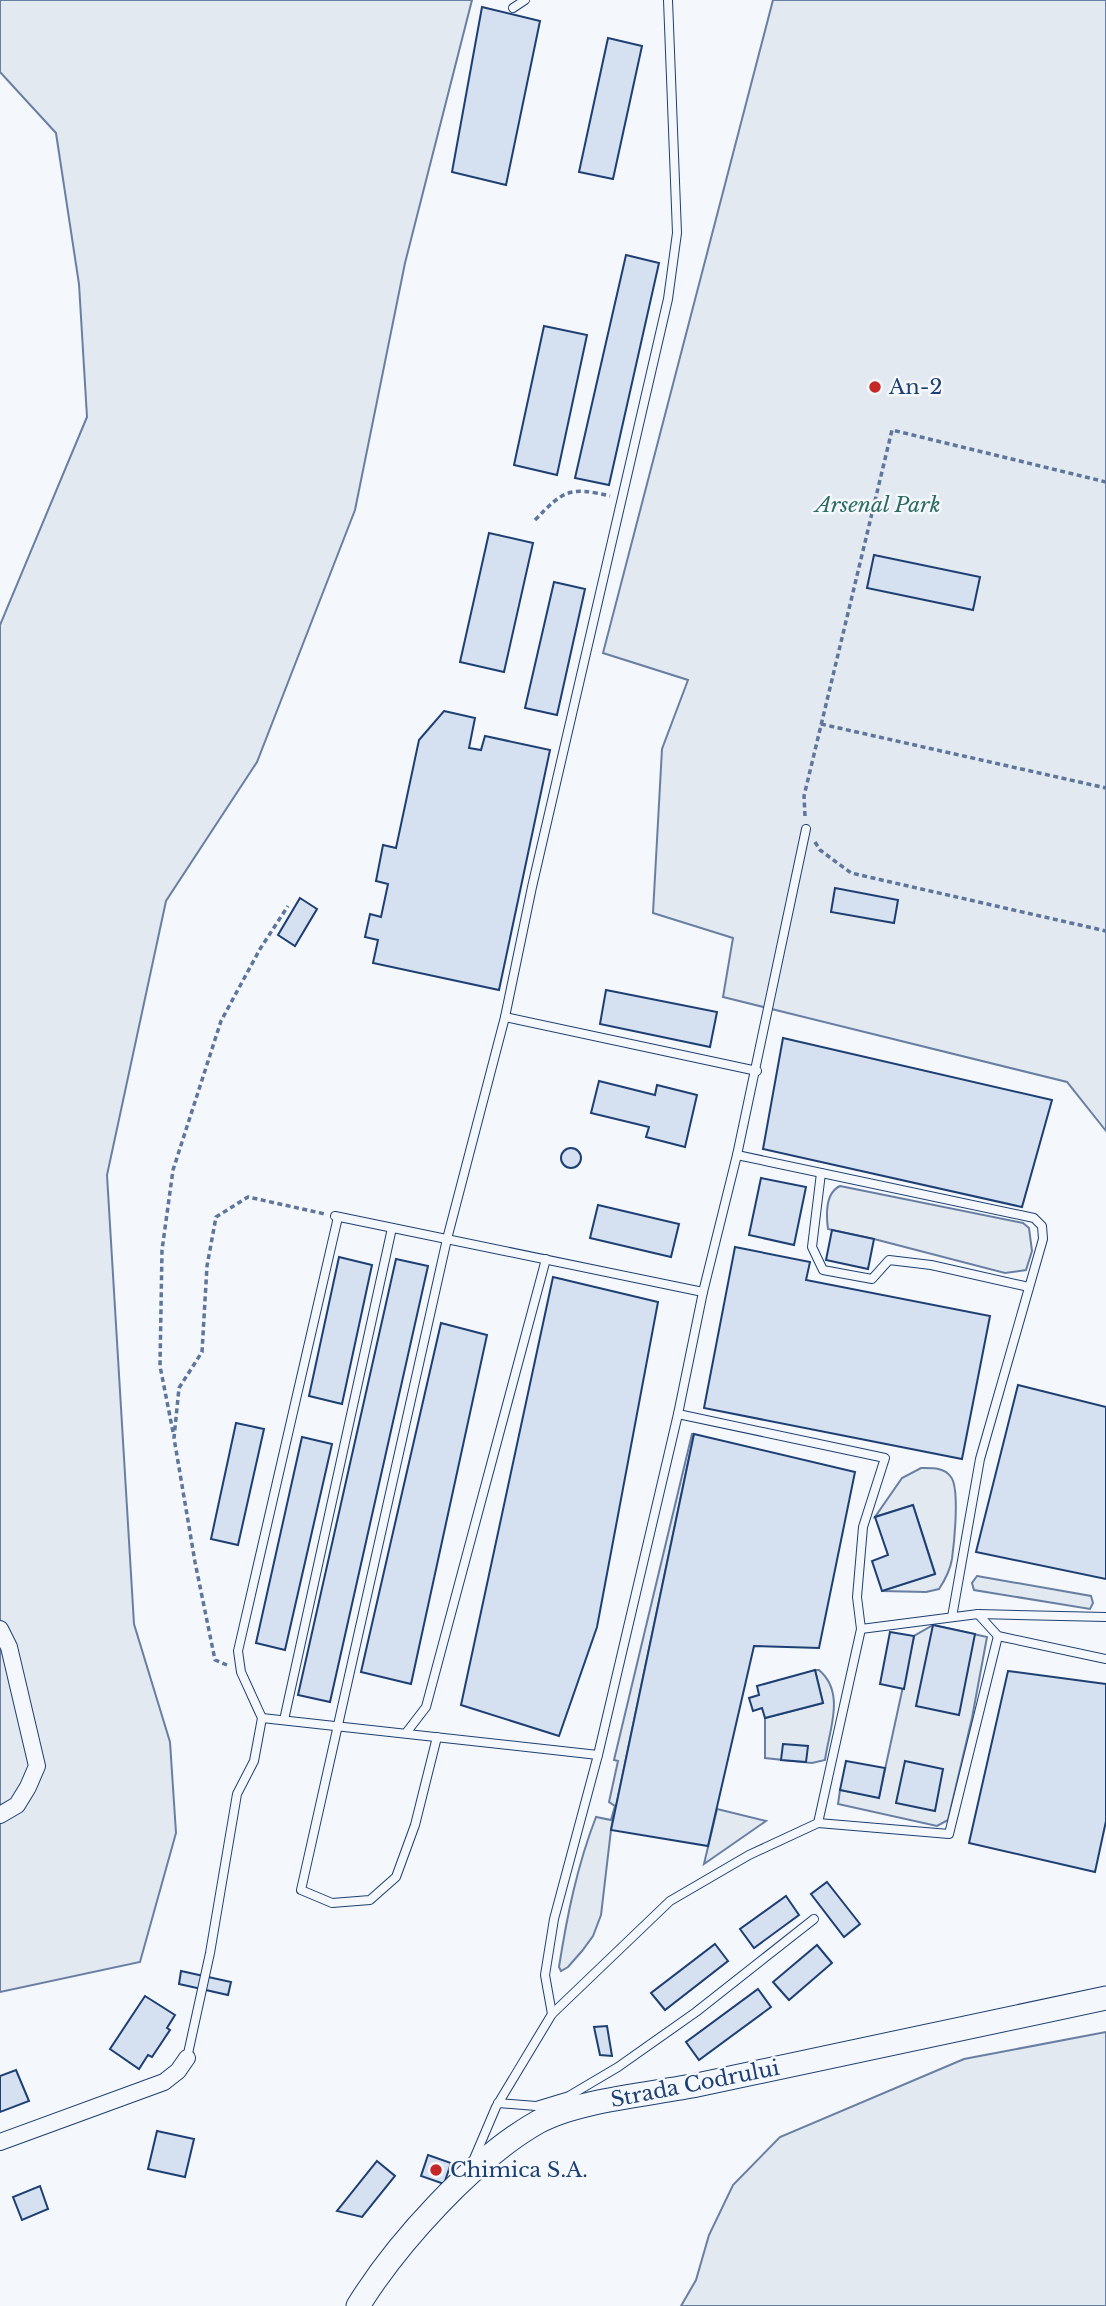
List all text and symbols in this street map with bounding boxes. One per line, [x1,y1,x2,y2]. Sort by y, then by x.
place label: An-2 [888,374,942,400]
marker: An-2 [867,379,883,395]
park label: Arsenal Park [813,492,940,518]
street label: Strada Codrului [608,2055,782,2113]
place label: Chimica S.A. [450,2157,588,2183]
marker: Chimica S.A. [428,2162,444,2178]

